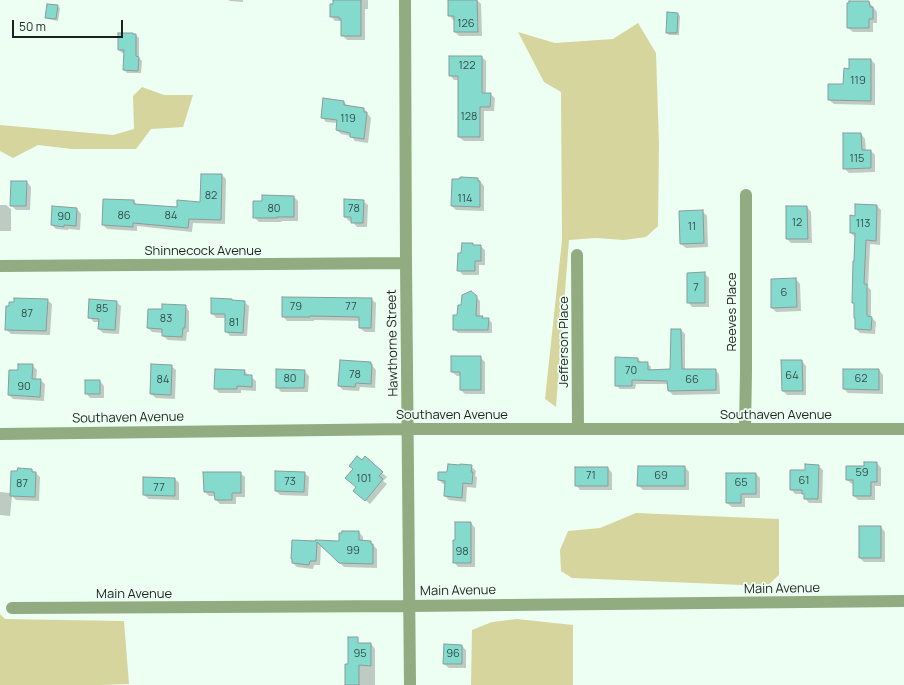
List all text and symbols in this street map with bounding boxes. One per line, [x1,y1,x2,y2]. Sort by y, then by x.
scale bar [14,12,125,38]
house number: 126 [457,17,475,31]
text: 50 m [19,18,46,35]
house number: 122 [459,59,475,73]
house number: 119 [850,74,866,88]
house number: 128 [461,110,477,124]
house number: 119 [340,112,356,126]
house number: 115 [850,152,864,166]
house number: 82 [205,189,217,203]
house number: 114 [457,192,473,206]
house number: 80 [267,202,281,216]
house number: 78 [348,202,360,216]
house number: 86 [117,209,131,223]
house number: 84 [165,209,177,223]
house number: 90 [57,210,71,224]
house number: 12 [792,216,802,230]
house number: 113 [856,217,870,231]
house number: 11 [688,220,696,234]
street label: Shinnecock Avenue [144,243,262,259]
street label: Reeves Place [724,272,740,352]
house number: 7 [693,281,699,295]
house number: 6 [781,286,787,300]
street label: Hawthorne Street [384,289,402,397]
street label: Jefferson Place [556,296,572,388]
house number: 79 [290,300,302,314]
house number: 77 [345,300,357,314]
house number: 85 [96,302,108,316]
house number: 87 [21,307,33,321]
house number: 83 [160,312,172,326]
house number: 81 [229,316,239,330]
house number: 70 [625,364,637,378]
house number: 78 [349,368,361,382]
house number: 64 [785,369,799,383]
house number: 80 [283,372,297,386]
house number: 62 [854,372,868,386]
house number: 84 [157,373,169,387]
house number: 66 [685,373,699,387]
house number: 90 [17,380,31,394]
street label: Southaven Avenue [396,407,508,423]
street label: Southaven Avenue [720,407,832,423]
street label: Southaven Avenue [72,409,184,427]
house number: 59 [855,466,869,480]
house number: 71 [586,469,596,483]
house number: 69 [654,469,668,483]
house number: 101 [356,472,372,486]
house number: 61 [799,474,809,488]
house number: 73 [284,475,296,489]
house number: 65 [734,476,748,490]
house number: 87 [16,477,28,491]
house number: 77 [153,481,165,495]
house number: 99 [346,544,360,558]
house number: 98 [455,545,469,559]
street label: Main Avenue [744,581,820,597]
street label: Main Avenue [420,583,496,599]
street label: Main Avenue [96,586,172,602]
house number: 95 [353,647,367,661]
house number: 96 [446,647,460,661]

